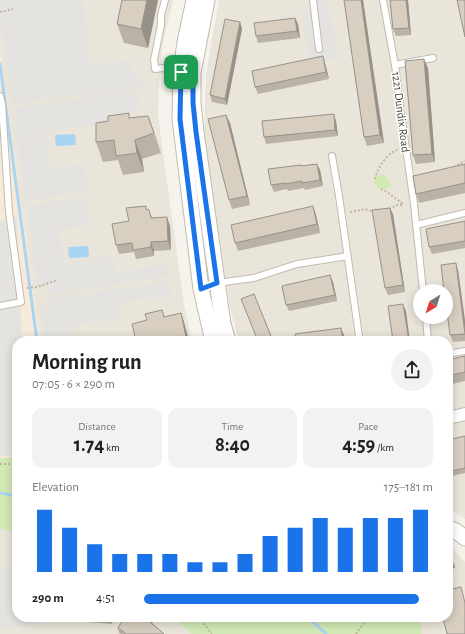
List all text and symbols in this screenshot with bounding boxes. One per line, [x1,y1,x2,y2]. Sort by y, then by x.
pin [164,55,198,89]
icon: arrive [170,61,192,83]
street label: 1221 Dundix Road [390,71,412,153]
north arrow [413,284,453,324]
map controls [413,284,453,324]
button: share [391,349,433,391]
text: Morning run [32,351,142,373]
text: 07:05 · 6 × 290 m [32,378,115,391]
text: Distance [78,421,115,432]
text: Time [222,421,243,432]
text: Pace [358,421,378,432]
text: 1.74 [74,435,104,455]
text: 8:40 [215,435,250,455]
text: 4:59 [342,435,375,455]
text: km [104,442,120,453]
text: /km [375,442,394,453]
text: Elevation [32,481,79,494]
text: 175–181 m [384,481,433,494]
text: 290 m [32,592,64,605]
text: 4:51 [96,592,115,605]

